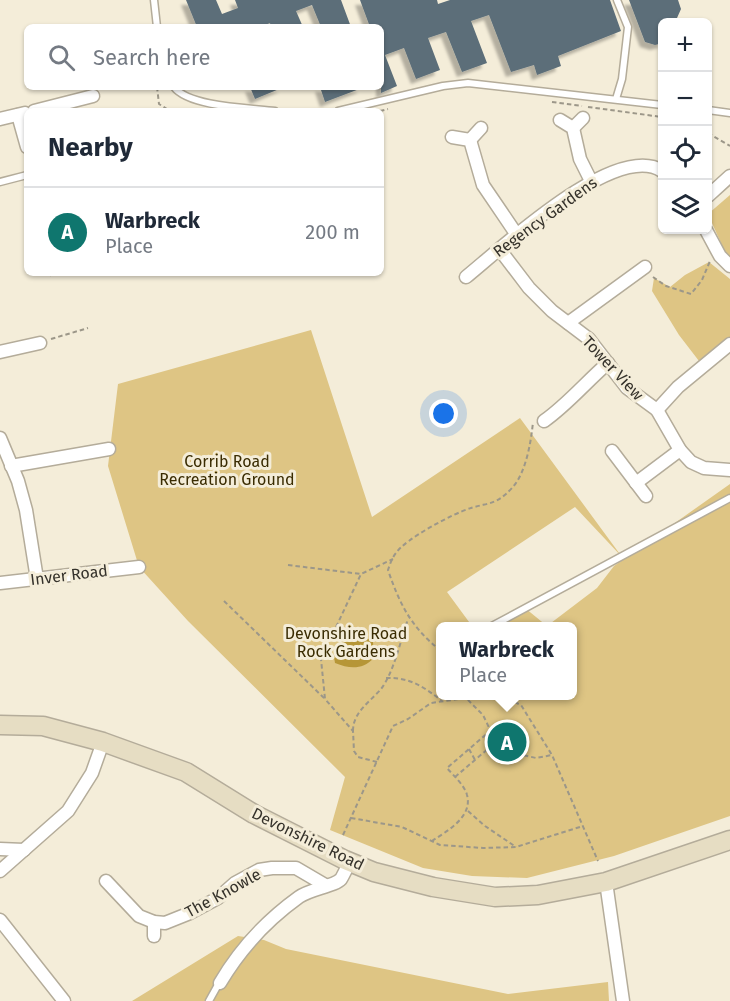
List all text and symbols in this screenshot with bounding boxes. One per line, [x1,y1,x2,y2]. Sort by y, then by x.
map controls [658,18,712,234]
button: + [658,18,712,72]
search box [24,24,384,90]
icon: search [45,41,78,74]
text: Search here [93,44,211,71]
button: − [658,72,712,126]
button: locate [658,126,712,180]
text: Nearby [48,132,133,163]
street label: Regency Gardens [489,173,601,261]
button: layers [658,180,712,234]
text: Warbreck [105,207,200,234]
text: A [62,220,73,244]
text: 200 m [305,220,360,244]
text: Place [105,234,153,258]
street label: Tower View [578,332,648,404]
your location [429,399,458,428]
park label: Corrib Road Recreation Ground [159,452,295,489]
street label: Inver Road [29,561,109,589]
popup [436,622,577,700]
park label: Devonshire Road Rock Gardens [285,624,407,661]
text: Warbreck [459,636,554,663]
text: Place [459,663,507,687]
pin: A [488,720,526,764]
street label: Devonshire Road [249,804,367,874]
street label: The Knowle [182,864,264,922]

